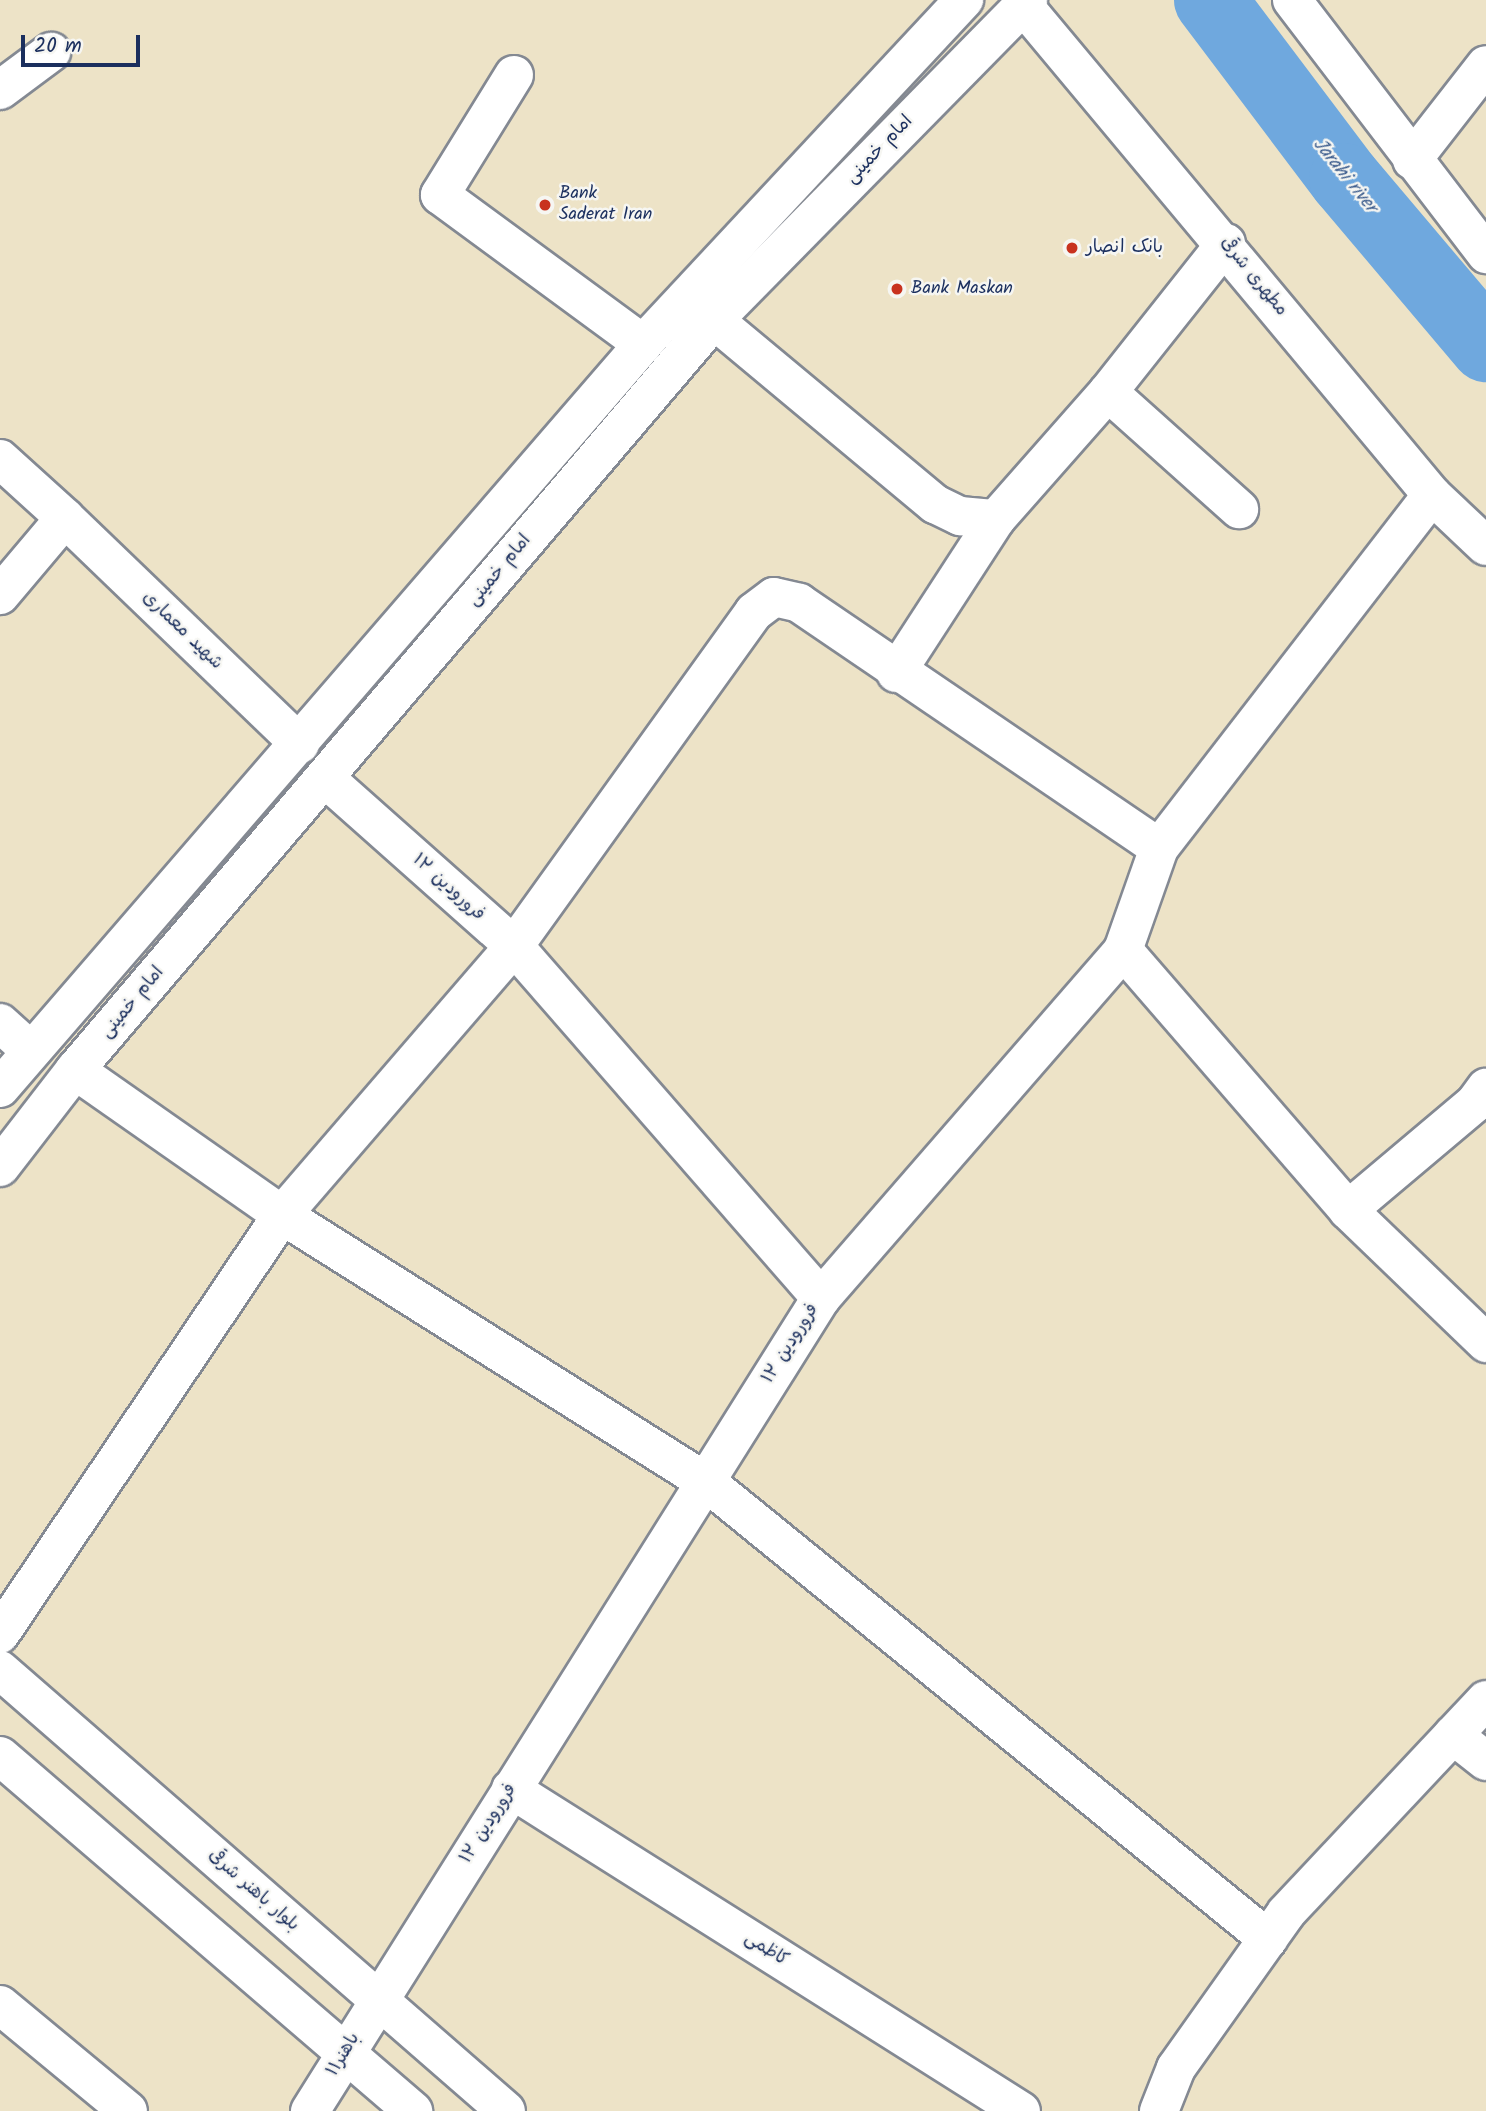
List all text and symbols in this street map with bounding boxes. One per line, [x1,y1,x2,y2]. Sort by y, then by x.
scale bar [24,21,144,65]
text: 20 m [34,30,82,63]
street label: امام خمینی [842,111,918,189]
water label: Jarahi river [1307,134,1381,218]
place label: Bank Saderat Iran [559,184,652,227]
marker: Bank Saderat Iran [537,197,553,213]
street label: مطهری شرقی [1215,233,1291,321]
place label: بانک انصار [1086,237,1163,259]
marker: بانک انصار [1064,240,1080,256]
place label: Bank Maskan [911,278,1013,300]
marker: Bank Maskan [889,281,905,297]
street label: امام خمینی [464,531,536,611]
street label: شهید معماری [137,587,227,675]
street label: ۱۲ فرورودین [407,850,489,926]
street label: امام خمینی [97,963,169,1043]
street label: ۱۲ فرورودین [758,1300,824,1388]
street label: ۱۲ فرورودین [456,1780,522,1868]
street label: بلوار باهنر شرقی [203,1845,303,1937]
street label: کاظمی [740,1928,792,1972]
street label: باهنر۱۱ [323,2029,365,2081]

